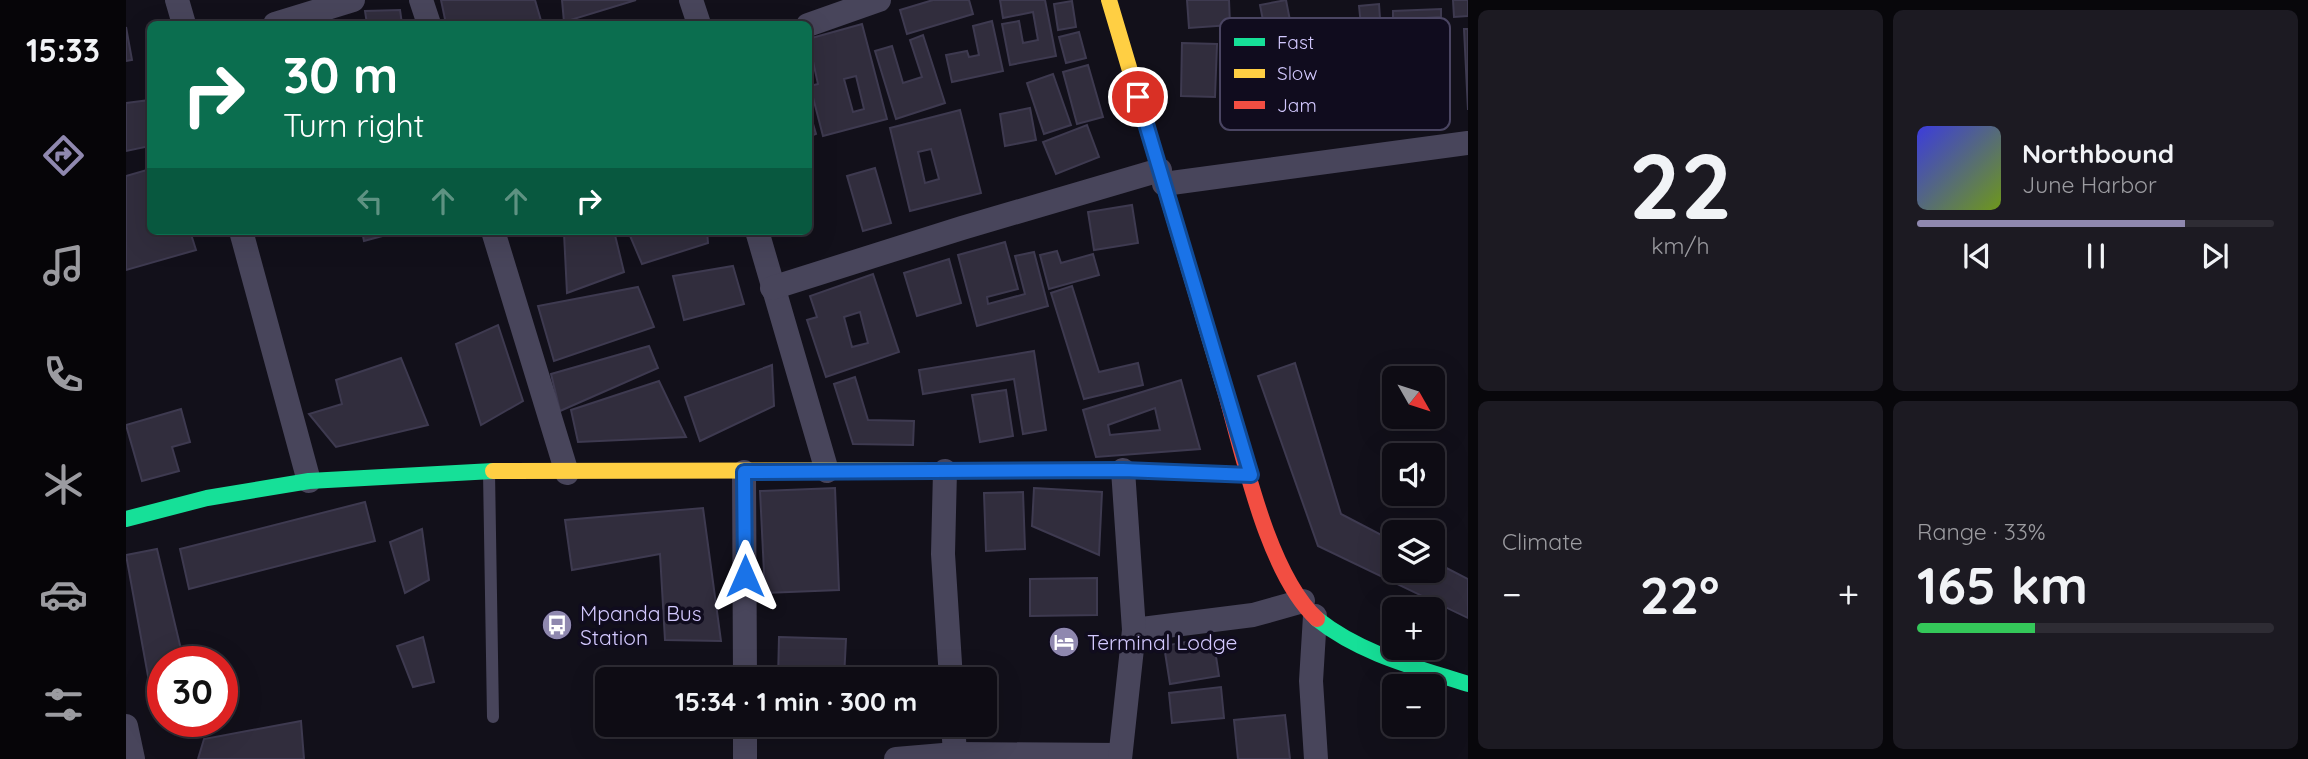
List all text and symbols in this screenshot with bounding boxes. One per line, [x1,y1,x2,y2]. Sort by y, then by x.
legend [1220,18,1450,130]
text: 15:33 [26,30,100,70]
text: Fast [1277,30,1314,54]
text: 30 m [283,44,398,105]
icon: right [168,49,259,140]
text: Slow [1277,61,1318,85]
pin [1108,67,1168,127]
icon: arrive [1119,78,1157,116]
text: Jam [1277,93,1317,117]
text: Turn right [283,105,424,145]
text: 22 [1629,128,1732,242]
icon: directions [39,131,88,180]
text: Northbound [2022,137,2174,170]
text: June Harbor [2022,170,2157,199]
icon: left [351,182,389,220]
icon: ahead [424,182,462,220]
icon: ahead [497,182,535,220]
icon: right [570,182,608,220]
text: km/h [1651,231,1710,260]
icon: previous [1958,237,1996,275]
icon: pause [2077,237,2115,275]
icon: next [2196,237,2234,275]
icon: music [39,241,88,290]
icon: phone [39,350,88,399]
north arrow [1382,366,1446,429]
map controls [1382,366,1445,737]
button: sound [1382,443,1445,506]
icon: climate [39,460,88,509]
text: Range · 33% [1917,517,2046,546]
button: layers [1382,520,1445,583]
text: Climate [1502,527,1583,556]
position arrow [708,539,782,613]
text: 165 km [1917,552,2088,617]
text: 22° [1640,562,1719,627]
icon: car [39,570,88,619]
text: − [1502,570,1522,618]
text: + [1838,570,1859,618]
button: + [1382,597,1445,660]
place label: Mpanda Bus Station [580,600,702,650]
bus stop icon: Mpanda Bus Station [540,608,574,642]
hotel icon: Terminal Lodge [1047,625,1081,659]
place label: Terminal Lodge [1087,629,1237,655]
speed limit sign: 30 [147,646,238,737]
button: − [1382,674,1445,737]
icon: filters [39,680,88,729]
text: 15:34 · 1 min · 300 m [675,685,917,718]

